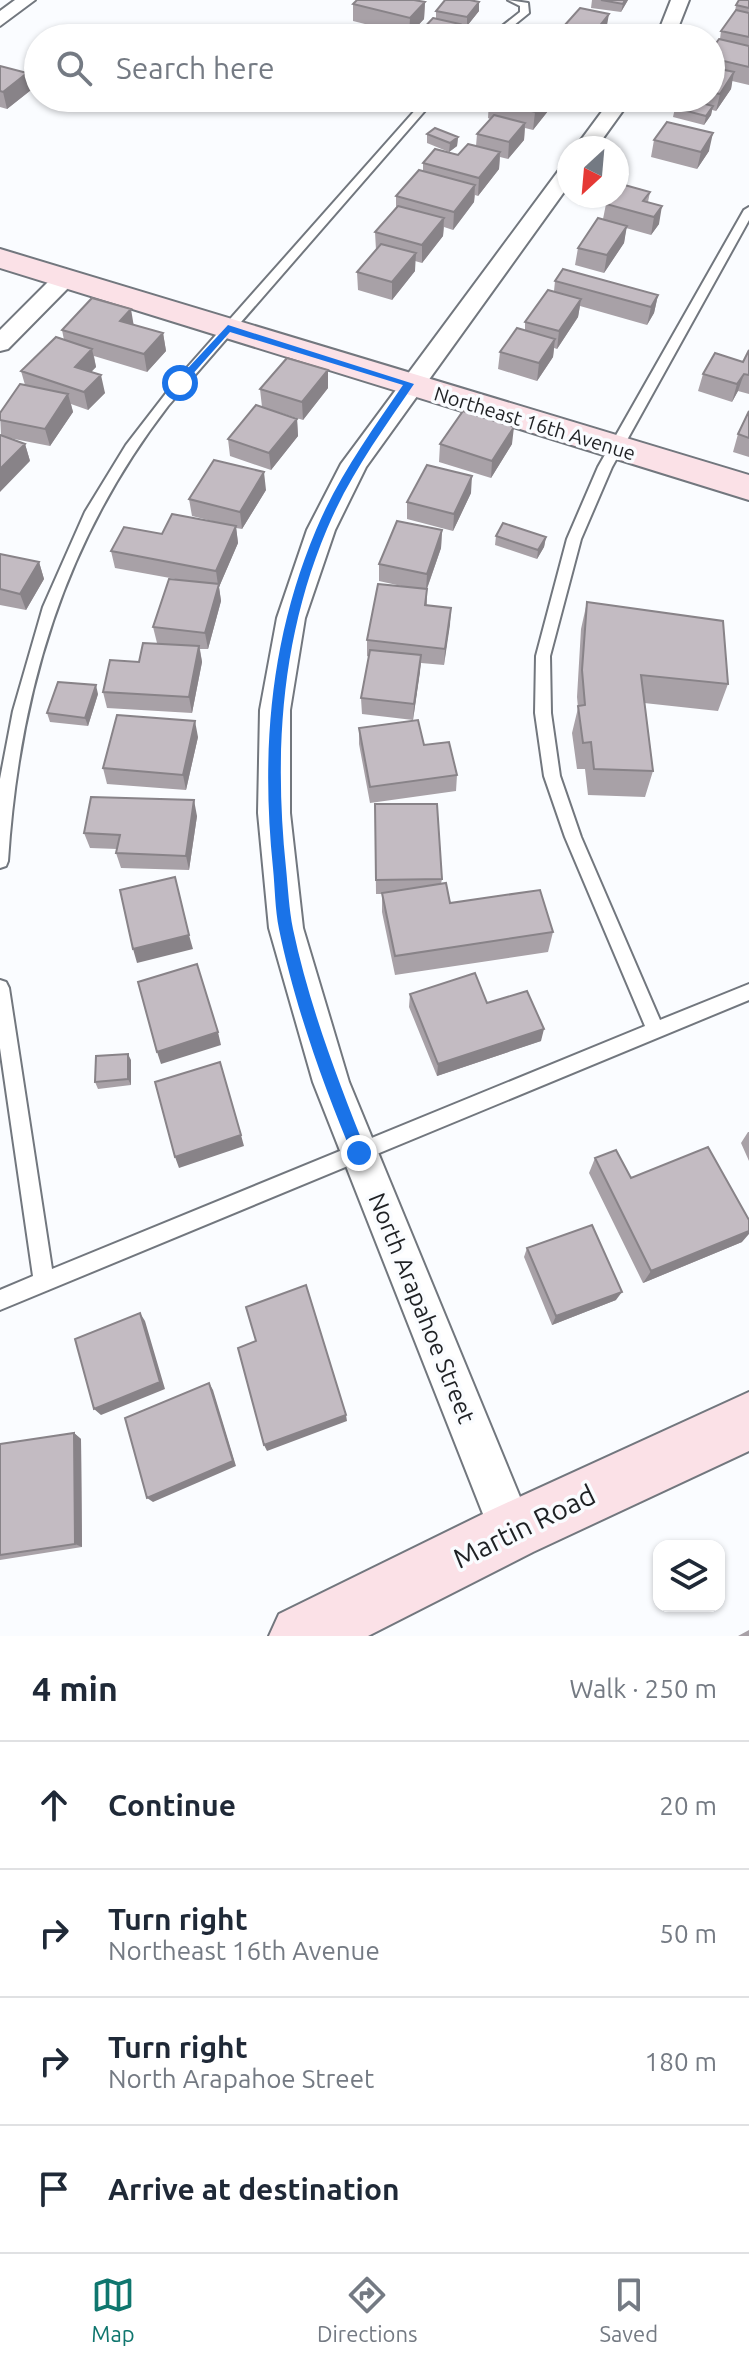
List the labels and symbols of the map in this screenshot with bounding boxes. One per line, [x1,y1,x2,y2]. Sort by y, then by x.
north arrow [557,136,629,208]
route start [162,365,198,401]
street label: Northeast 16th Avenue [432,381,638,465]
route end [341,1135,377,1171]
street label: North Arapahoe Street [363,1189,481,1428]
street label: Martin Road [448,1478,600,1574]

